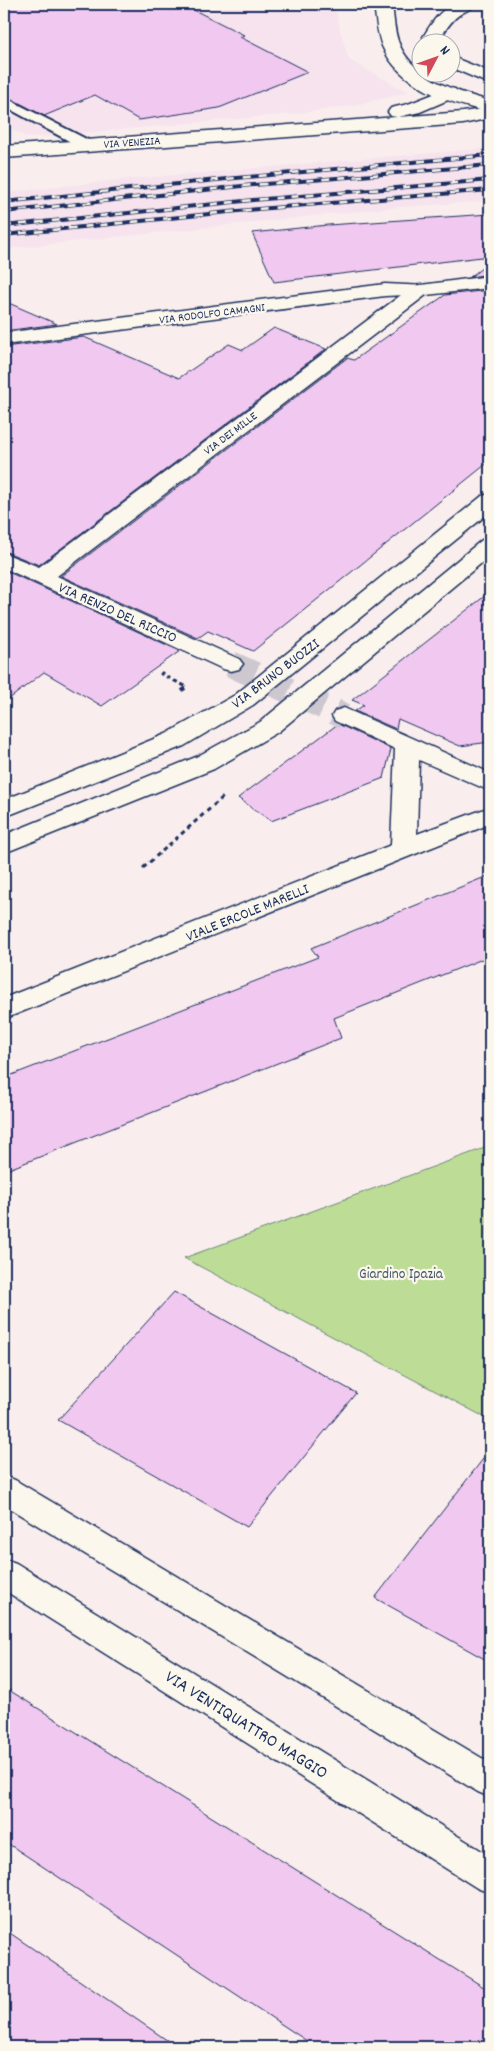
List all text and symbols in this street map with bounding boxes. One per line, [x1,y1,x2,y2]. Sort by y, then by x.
north arrow [412,32,462,82]
text: N [434,42,454,60]
street label: VIA VENEZIA [103,133,162,154]
street label: VIA RODOLFO CAMAGNI [158,300,266,329]
street label: VIA DEI MILLE [201,408,262,460]
street label: VIA RENZO DEL RICCIO [54,578,180,650]
street label: VIA BRUNO BUOZZI [227,634,325,715]
street label: VIALE ERCOLE MARELLI [183,879,313,949]
park label: Giardino Ipazia [359,1264,444,1286]
street label: VIA VENTIQUATTRO MAGGIO [159,1666,332,1786]

